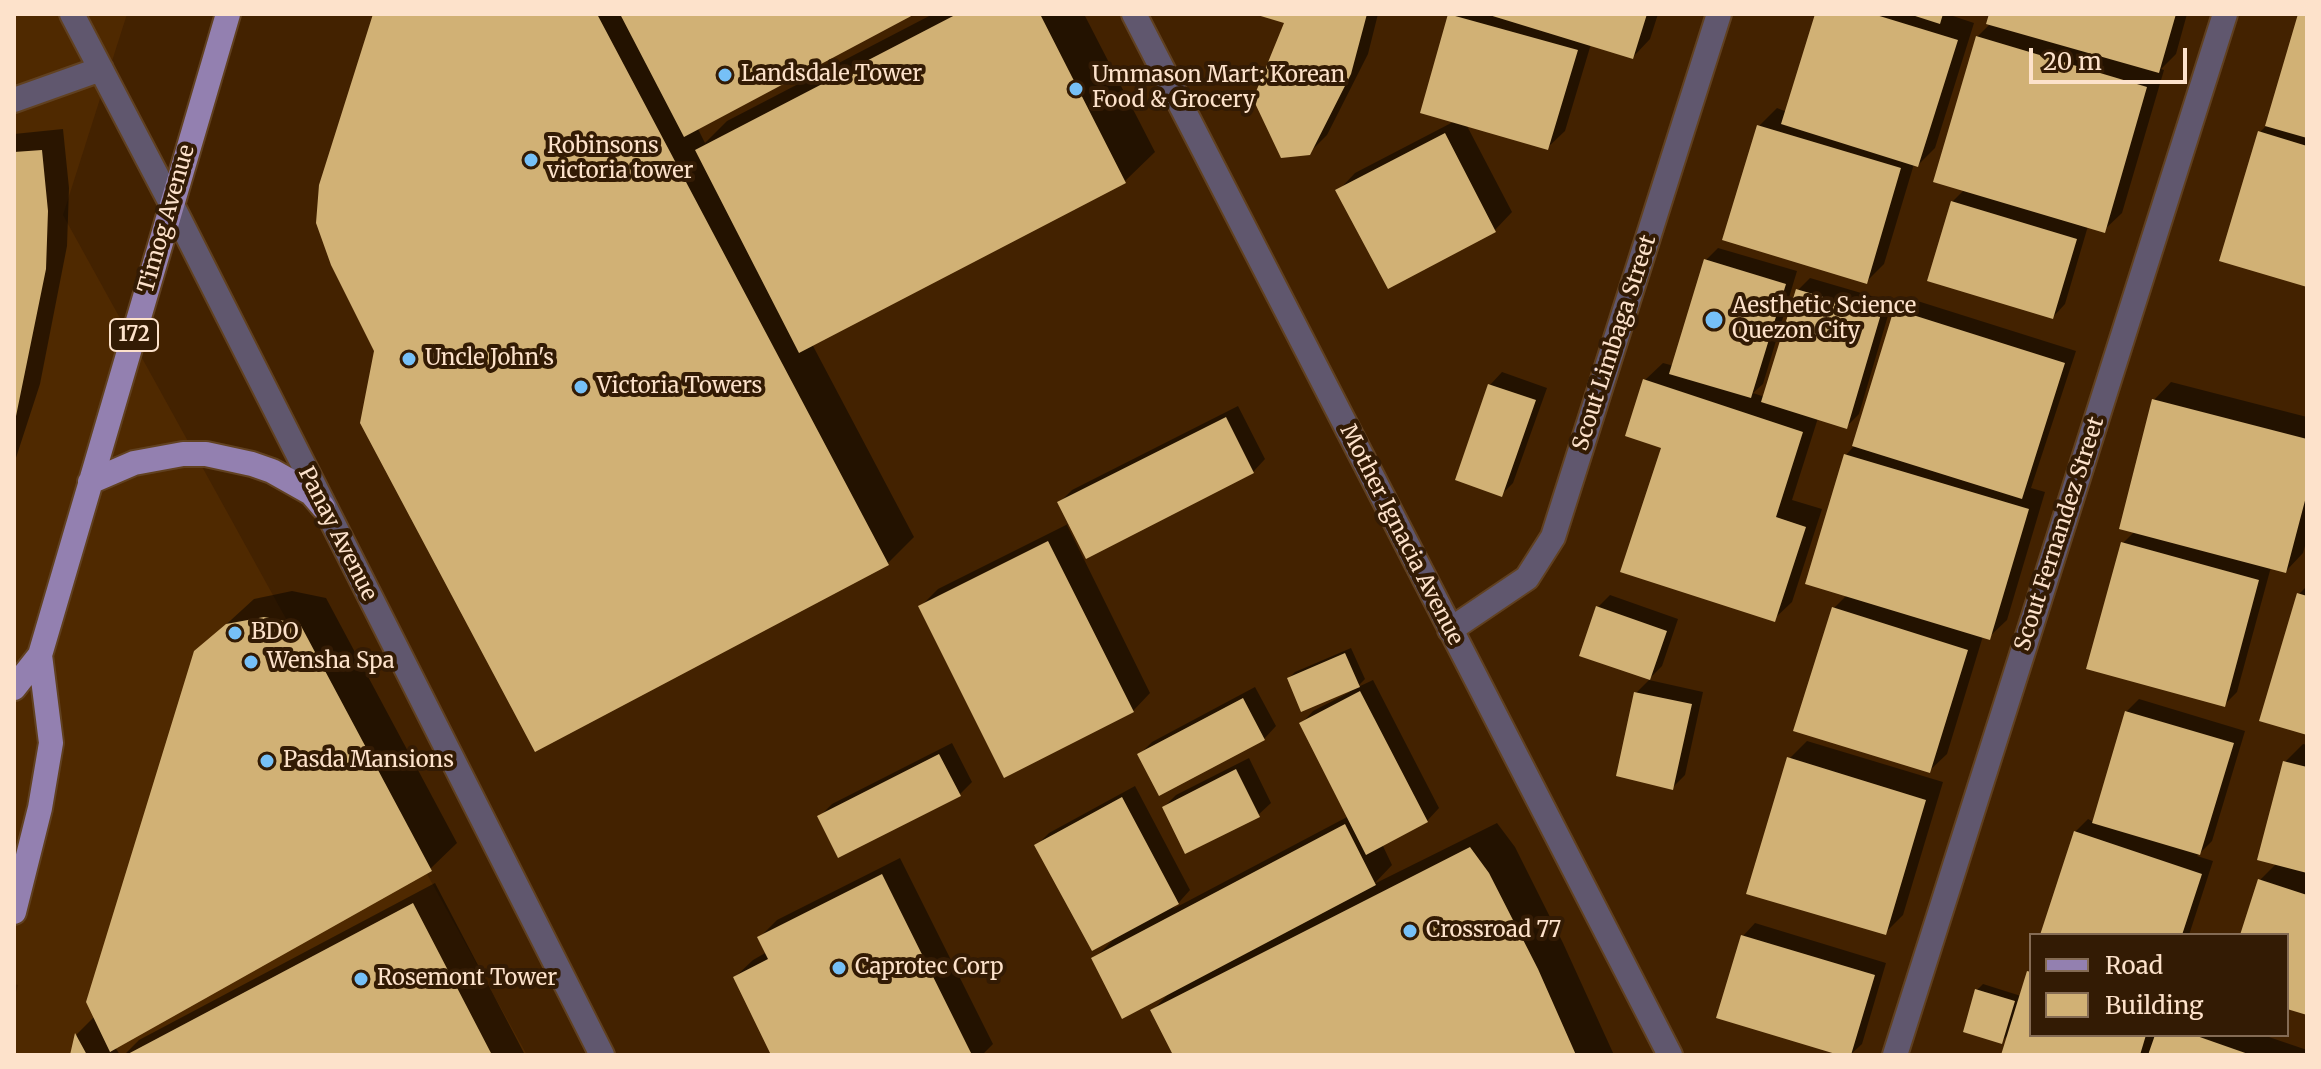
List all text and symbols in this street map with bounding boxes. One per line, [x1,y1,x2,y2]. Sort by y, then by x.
scale bar [2033,32,2191,82]
text: 20 m [2043,46,2102,77]
place label: Landsdale Tower [741,62,922,88]
place label: Ummason Mart: Korean Food & Grocery [1092,63,1345,114]
marker: Landsdale Tower [716,66,734,84]
marker: Ummason Mart: Korean Food & Grocery [1067,80,1085,98]
place label: Robinsons victoria tower [547,134,693,186]
street label: Timog Avenue [133,142,201,296]
marker: Robinsons victoria tower [522,151,540,169]
street label: Scout Limbaga Street [1568,232,1662,454]
place label: Aesthetic Science Quezon City [1732,294,1916,346]
marker: Aesthetic Science Quezon City [1703,309,1725,331]
road number: 172 [110,319,158,351]
place label: Uncle John's [425,346,554,372]
marker: Uncle John's [400,350,418,368]
place label: Victoria Towers [597,374,762,400]
marker: Victoria Towers [572,378,590,396]
street label: Scout Fernandez Street [2010,414,2110,654]
street label: Mother Ignacia Avenue [1334,420,1468,650]
street label: Panay Avenue [292,463,382,605]
place label: BDO [251,620,299,646]
marker: BDO [226,624,244,642]
place label: Wensha Spa [267,649,394,675]
marker: Wensha Spa [242,653,260,671]
place label: Pasda Mansions [283,748,454,774]
marker: Pasda Mansions [258,752,276,770]
place label: Crossroad 77 [1426,918,1561,944]
marker: Crossroad 77 [1401,922,1419,940]
legend [2029,933,2289,1037]
text: Road [2105,950,2163,981]
place label: Caprotec Corp [855,955,1003,981]
marker: Caprotec Corp [830,959,848,977]
place label: Rosemont Tower [377,966,557,992]
marker: Rosemont Tower [352,970,370,988]
text: Building [2105,990,2204,1021]

